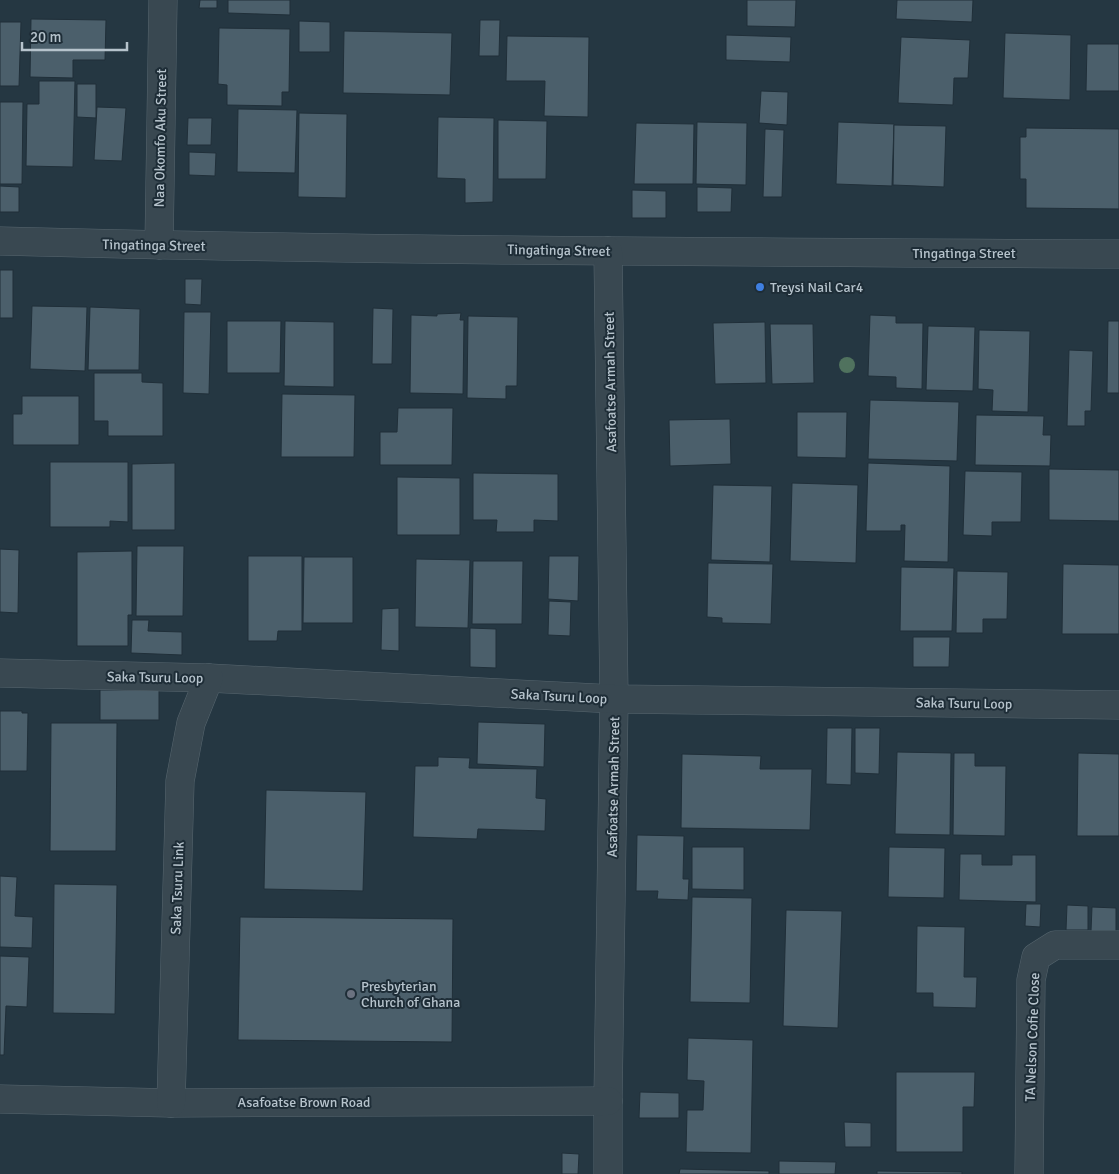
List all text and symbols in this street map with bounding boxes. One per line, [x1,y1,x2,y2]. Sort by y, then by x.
scale bar [22,20,128,52]
text: 20 m [30,28,61,46]
street label: Naa Okomfo Aku Street [151,68,170,207]
street label: Tingatinga Street [102,236,206,255]
street label: Tingatinga Street [507,241,611,260]
street label: Tingatinga Street [912,245,1016,262]
place label: Treysi Nail Car4 [770,279,864,296]
marker: Treysi Nail Car4 [754,281,766,293]
street label: Asafoatse Armah Street [601,311,620,453]
street label: Saka Tsuru Loop [107,668,203,687]
street label: Saka Tsuru Loop [510,685,608,708]
street label: Saka Tsuru Loop [916,694,1012,713]
street label: Asafoatse Armah Street [604,716,623,858]
street label: Saka Tsuru Link [167,841,188,935]
street label: TA Nelson Cofie Close [1022,972,1043,1102]
place label: Presbyterian Church of Ghana [361,978,460,1011]
marker: Presbyterian Church of Ghana [345,988,357,1000]
street label: Asafoatse Brown Road [238,1094,370,1111]

